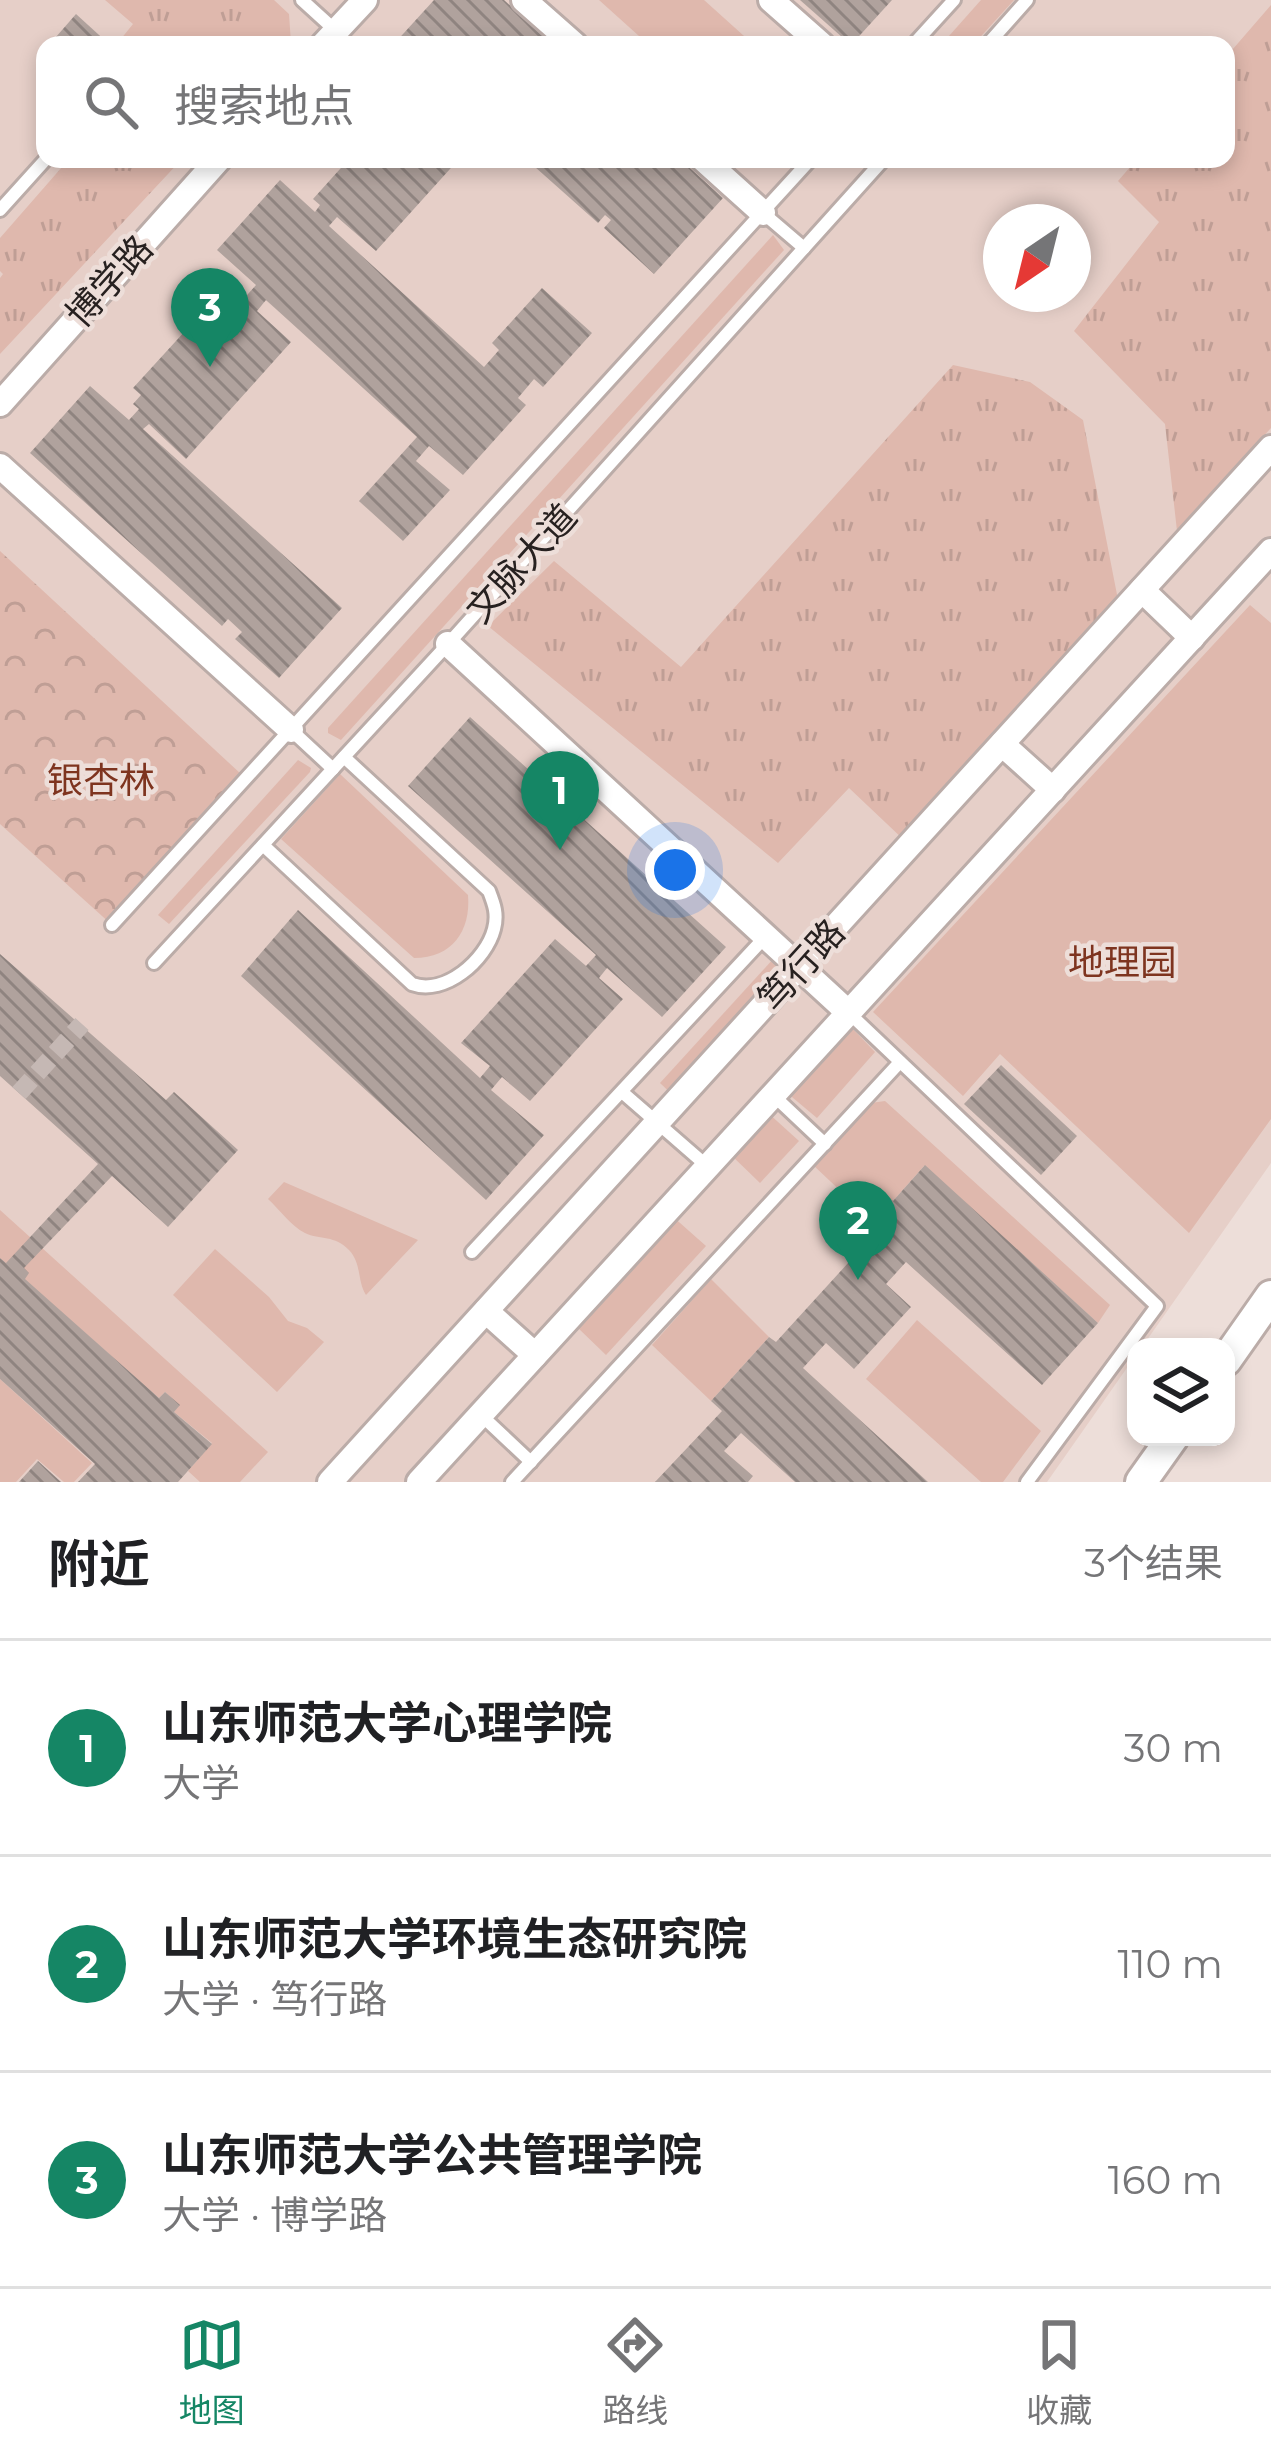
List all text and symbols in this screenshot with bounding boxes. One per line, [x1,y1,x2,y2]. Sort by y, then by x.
search box [36,36,1235,168]
icon: search [78,69,144,135]
text: 搜索地点 [174,78,354,133]
north arrow [983,204,1091,312]
street label: 博学路 [57,226,161,336]
pin: 3 [171,268,249,367]
street label: 文脉大道 [456,495,586,631]
pin: 1 [521,751,599,850]
park label: 银杏林 [47,758,155,802]
your location [645,840,705,900]
street label: 笃行路 [749,910,853,1020]
park label: 地理园 [1068,940,1176,984]
pin: 2 [819,1181,897,1280]
map controls [1127,1338,1235,1446]
button: layers [1127,1338,1235,1446]
text: 附近 [48,1533,150,1595]
text: 3个结果 [1084,1539,1223,1587]
text: 山东师范大学心理学院 [162,1695,612,1750]
text: 1 [79,1724,95,1772]
text: 30 m [1124,1724,1223,1772]
text: 大学 [162,1759,240,1807]
text: 山东师范大学环境生态研究院 [162,1911,747,1966]
text: 2 [75,1940,99,1988]
text: 110 m [1117,1940,1223,1988]
text: 大学 · 笃行路 [162,1975,387,2023]
text: 山东师范大学公共管理学院 [162,2127,702,2182]
text: 3 [75,2156,99,2204]
text: 160 m [1108,2156,1223,2204]
text: 大学 · 博学路 [162,2191,387,2239]
tab: 地图 [179,2312,245,2432]
tab: 路线 [602,2312,668,2432]
tab: 收藏 [1026,2312,1092,2432]

